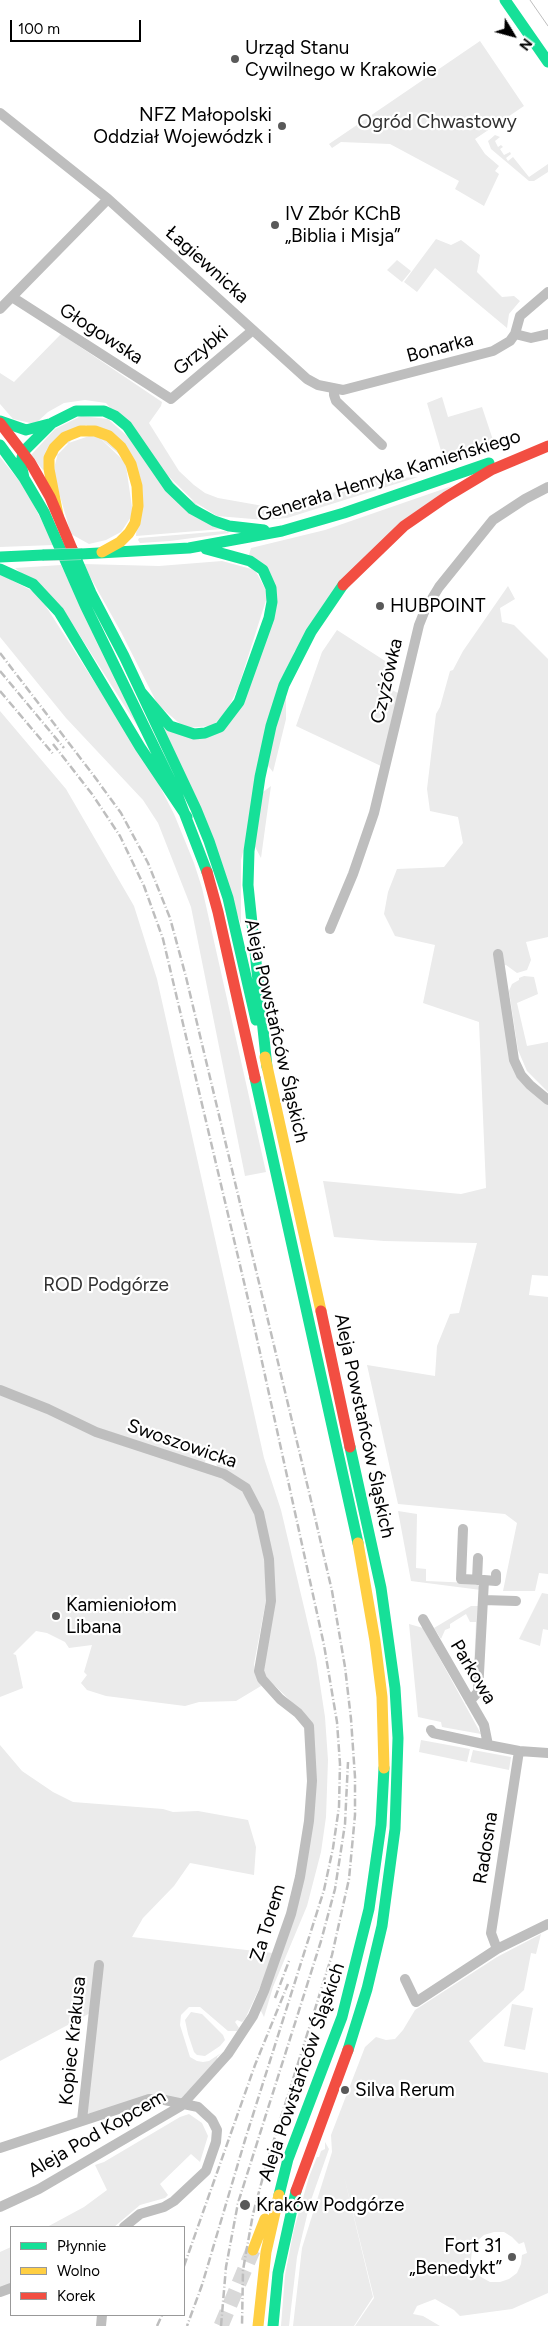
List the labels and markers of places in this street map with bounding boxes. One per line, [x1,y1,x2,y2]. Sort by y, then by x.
place label: Urząd Stanu Cywilnego w Krakowie [245,37,437,81]
marker: Urząd Stanu Cywilnego w Krakowie [229,53,241,65]
place label: NFZ Małopolski Oddział Wojewódzk i [93,104,272,148]
marker: NFZ Małopolski Oddział Wojewódzk i [276,120,288,132]
place label: IV Zbór KChB „Biblia i Misja” [285,203,401,247]
marker: IV Zbór KChB „Biblia i Misja” [269,219,281,231]
place label: HUBPOINT [390,595,485,617]
marker: HUBPOINT [374,600,386,612]
place label: Kamieniołom Libana [66,1594,177,1638]
marker: Kamieniołom Libana [50,1610,62,1622]
place label: Silva Rerum [355,2079,455,2101]
marker: Silva Rerum [339,2084,351,2096]
place label: Kraków Podgórze [256,2194,404,2216]
marker: Kraków Podgórze [238,2198,252,2212]
place label: Fort 31 „Benedykt” [409,2235,502,2279]
marker: Fort 31 „Benedykt” [506,2251,518,2263]

